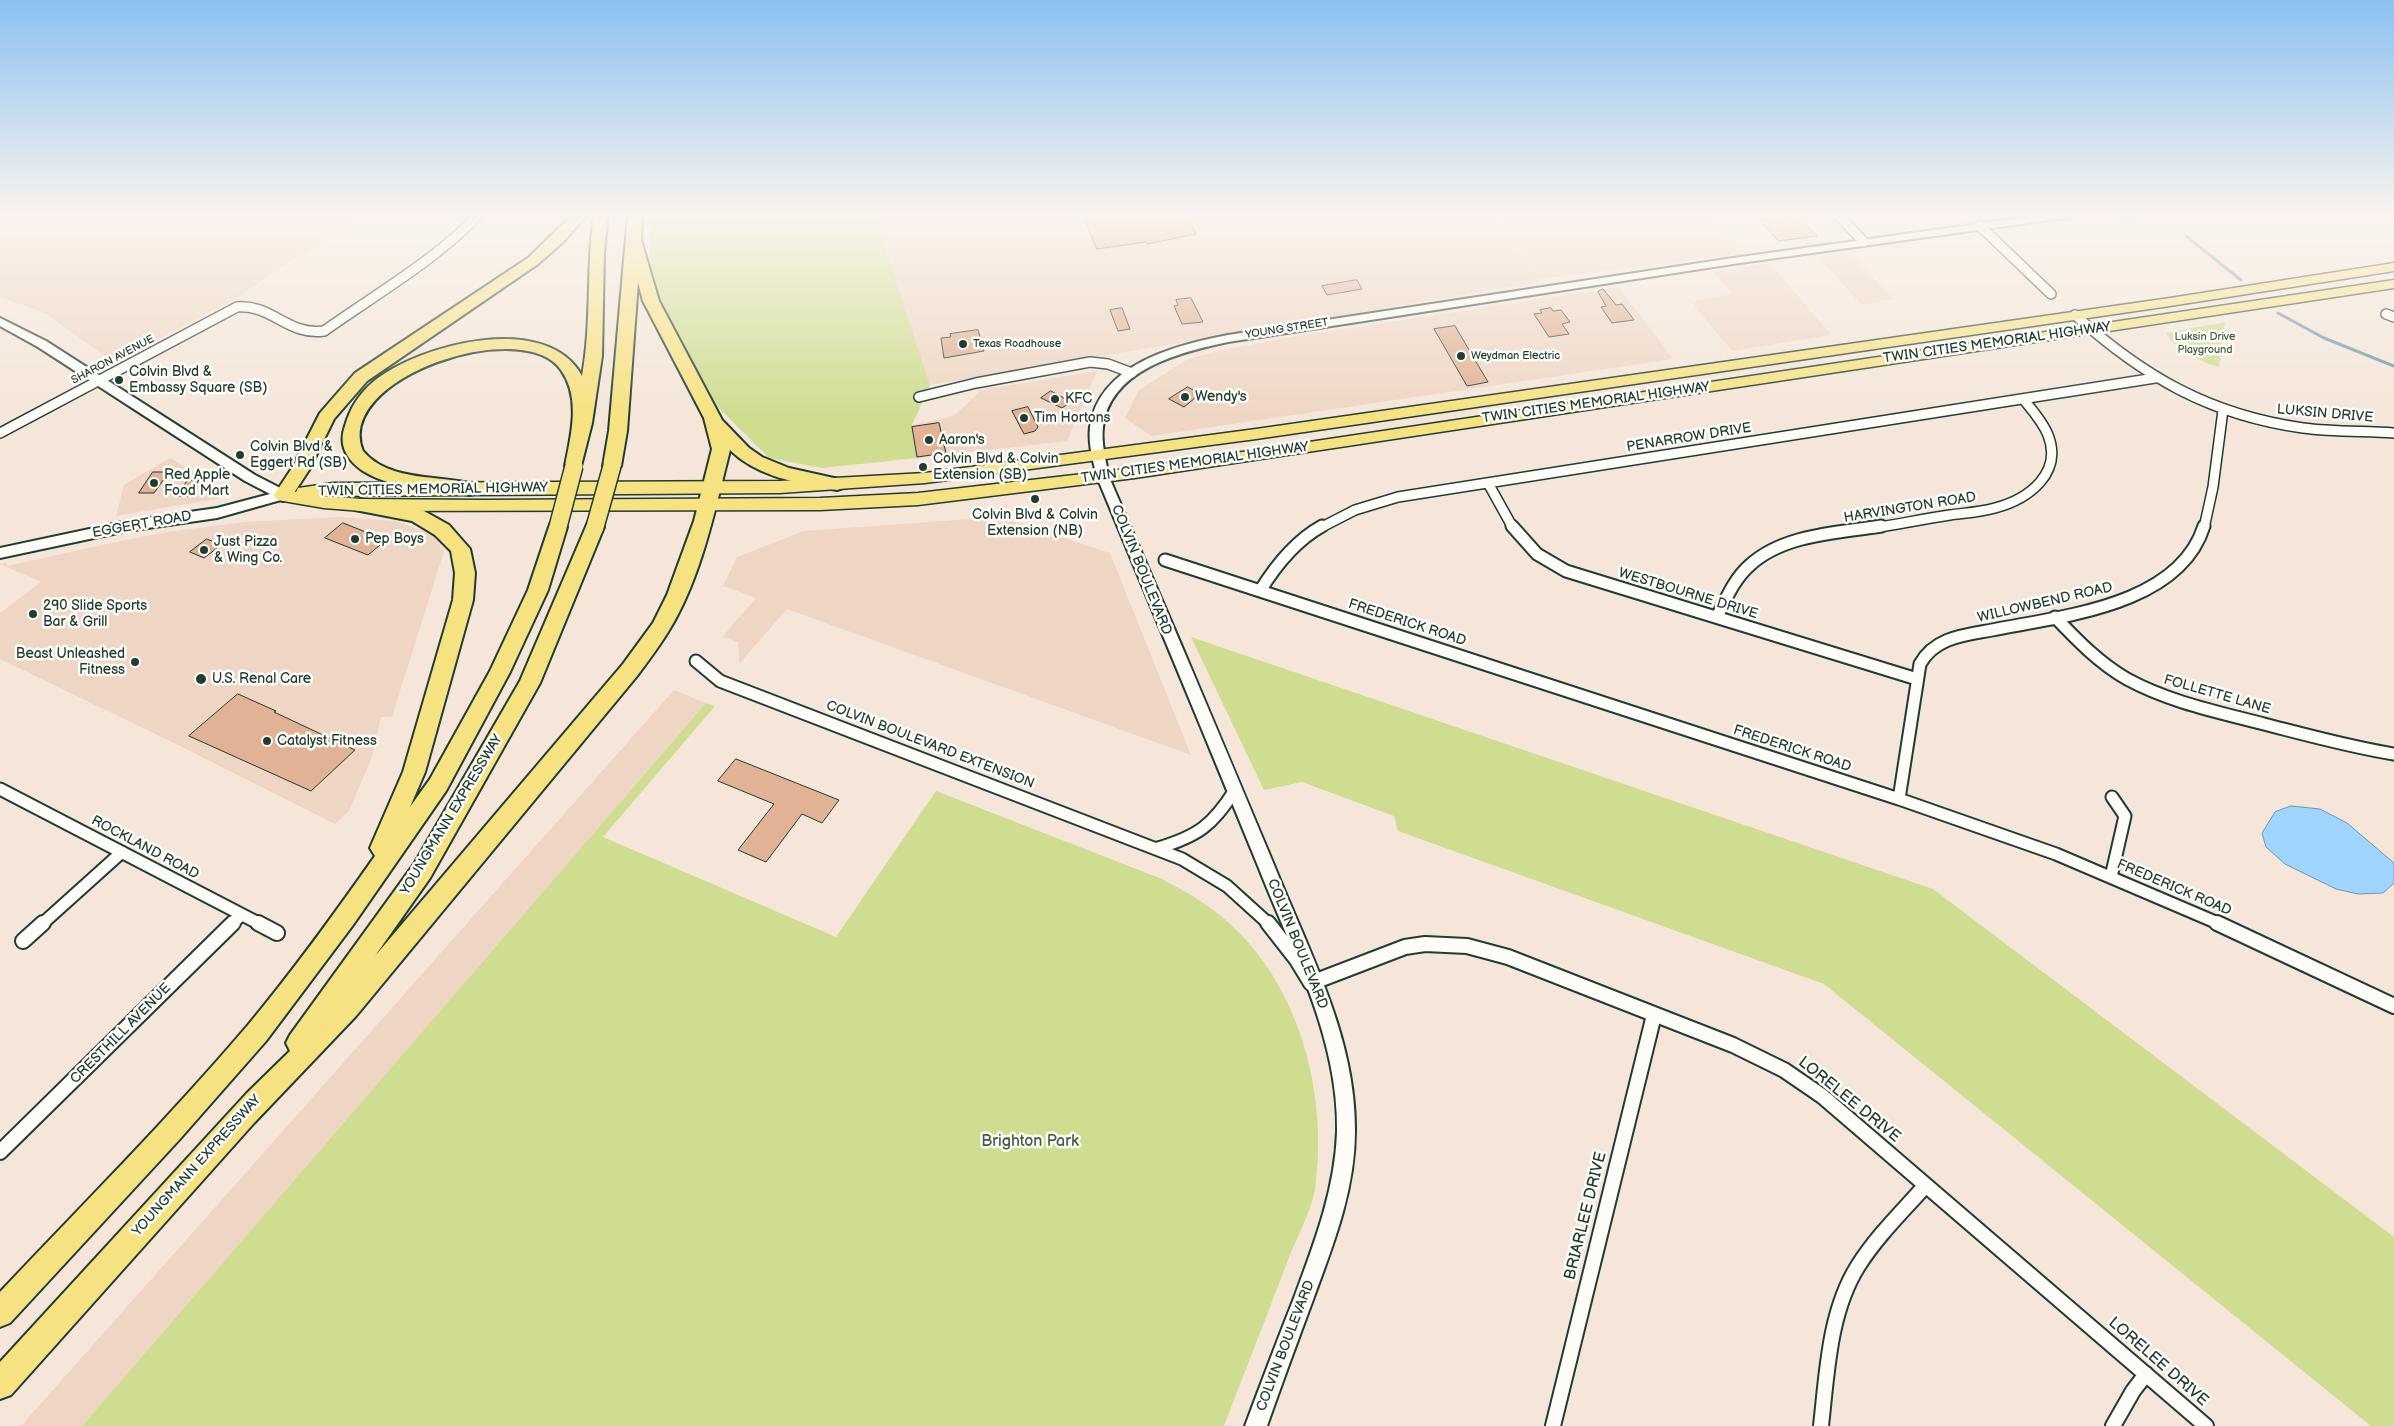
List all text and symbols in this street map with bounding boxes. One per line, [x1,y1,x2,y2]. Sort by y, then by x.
street label: YOUNG STREET [1245,316,1329,342]
street label: TWIN CITIES MEMORIAL HIGHWAY [1882,319,2112,367]
park label: Luksin Drive Playground [2175,330,2235,356]
street label: SHARON AVENUE [69,333,157,387]
place label: Texas Roadhouse [973,337,1061,351]
marker: Texas Roadhouse [957,338,969,350]
place label: Weydman Electric [1471,349,1560,363]
marker: Weydman Electric [1455,350,1467,362]
place label: Colvin Blvd & Embassy Square (SB) [129,364,267,397]
marker: Colvin Blvd & Embassy Square (SB) [113,374,125,386]
street label: TWIN CITIES MEMORIAL HIGHWAY [1481,379,1711,427]
place label: Wendy's [1195,389,1247,405]
place label: KFC [1065,391,1092,407]
marker: Wendy's [1179,391,1191,403]
marker: KFC [1049,393,1061,405]
street label: LUKSIN DRIVE [2276,401,2374,427]
place label: Tim Hortons [1034,410,1111,426]
marker: Tim Hortons [1018,412,1030,424]
street label: PENARROW DRIVE [1625,420,1753,456]
place label: Aaron's [939,432,985,448]
marker: Aaron's [923,434,935,446]
place label: Colvin Blvd & Eggert Rd (SB) [250,439,347,472]
street label: TWIN CITIES MEMORIAL HIGHWAY [1080,439,1310,487]
marker: Colvin Blvd & Eggert Rd (SB) [234,449,246,461]
place label: Colvin Blvd & Colvin Extension (SB) [933,451,1059,484]
marker: Colvin Blvd & Colvin Extension (SB) [917,461,929,473]
place label: Red Apple Food Mart [164,467,230,500]
marker: Red Apple Food Mart [148,477,160,489]
street label: TWIN CITIES MEMORIAL HIGHWAY [318,480,548,500]
street label: HARVINGTON ROAD [1843,489,1977,527]
marker: Colvin Blvd & Colvin Extension (NB) [1029,493,1041,505]
street label: COLVIN BOULEVARD [1107,503,1175,637]
place label: Colvin Blvd & Colvin Extension (NB) [972,507,1098,540]
street label: EGGERT ROAD [91,508,193,542]
place label: Pep Boys [365,531,424,547]
marker: Pep Boys [349,533,361,545]
place label: Just Pizza & Wing Co. [214,534,282,566]
marker: Just Pizza & Wing Co. [198,544,210,556]
street label: WESTBOURNE DRIVE [1616,565,1760,623]
street label: WILLOWBEND ROAD [1976,579,2114,627]
street label: FREDERICK ROAD [1346,596,1468,650]
place label: 290 Slide Sports Bar & Grill [43,598,147,630]
marker: 290 Slide Sports Bar & Grill [27,608,39,620]
place label: Beast Unleashed Fitness [16,646,125,679]
marker: Beast Unleashed Fitness [129,656,141,668]
place label: U.S. Renal Care [212,671,311,687]
marker: U.S. Renal Care [194,672,208,686]
street label: FOLLETTE LANE [2162,672,2272,718]
street label: COLVIN BOULEVARD EXTENSION [823,697,1037,793]
street label: FREDERICK ROAD [1731,722,1853,776]
street label: YOUNGMANN EXPRESSWAY [397,732,507,898]
place label: Catalyst Fitness [277,733,377,749]
marker: Catalyst Fitness [261,735,273,747]
street label: ROCKLAND ROAD [88,813,202,883]
street label: FREDERICK ROAD [2114,856,2234,920]
street label: COLVIN BOULEVARD [1263,877,1331,1011]
street label: CRESTHILL AVENUE [67,980,175,1088]
street label: LORELEE DRIVE [1794,1053,1904,1147]
street label: YOUNGMANN EXPRESSWAY [129,1092,265,1240]
park label: Brighton Park [981,1132,1079,1152]
street label: BRIARLEE DRIVE [1561,1150,1611,1282]
street label: COLVIN BOULEVARD [1253,1278,1319,1414]
street label: LORELEE DRIVE [2104,1313,2212,1411]

